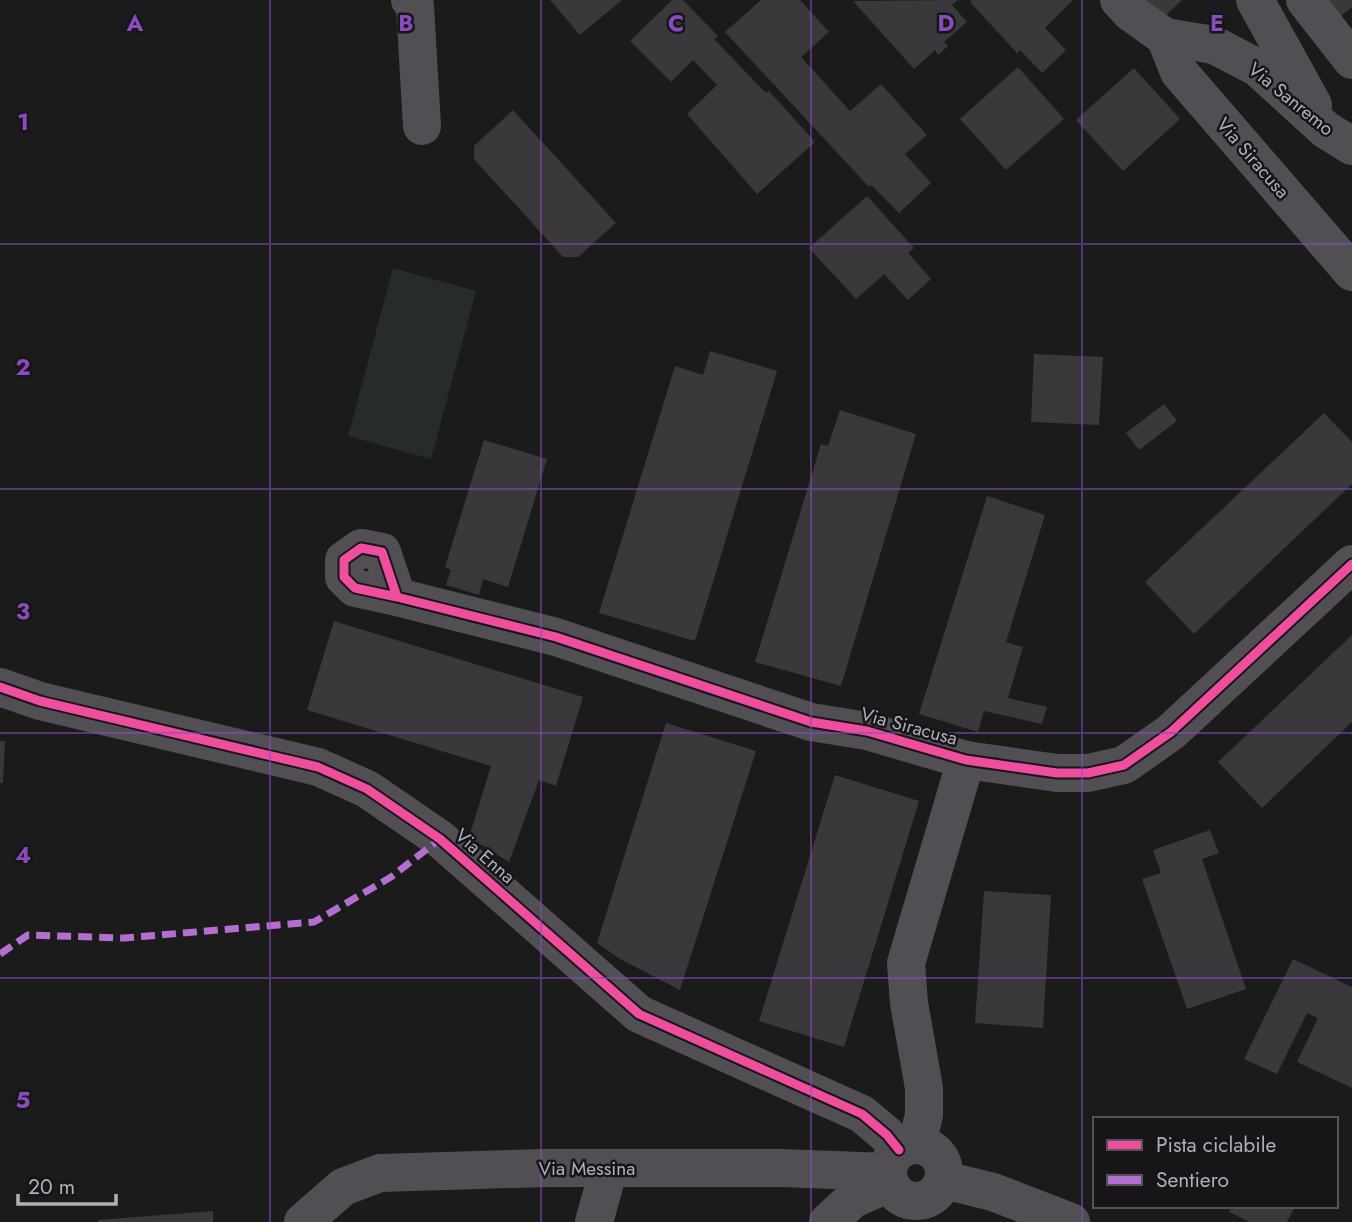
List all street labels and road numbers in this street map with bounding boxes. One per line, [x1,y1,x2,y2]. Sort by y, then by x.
street label: Via Sanremo [1242,56,1340,142]
street label: Via Siracusa [1210,112,1296,204]
street label: Via Siracusa [858,700,960,752]
street label: Via Enna [449,822,521,890]
street label: Via Messina [539,1155,635,1182]

